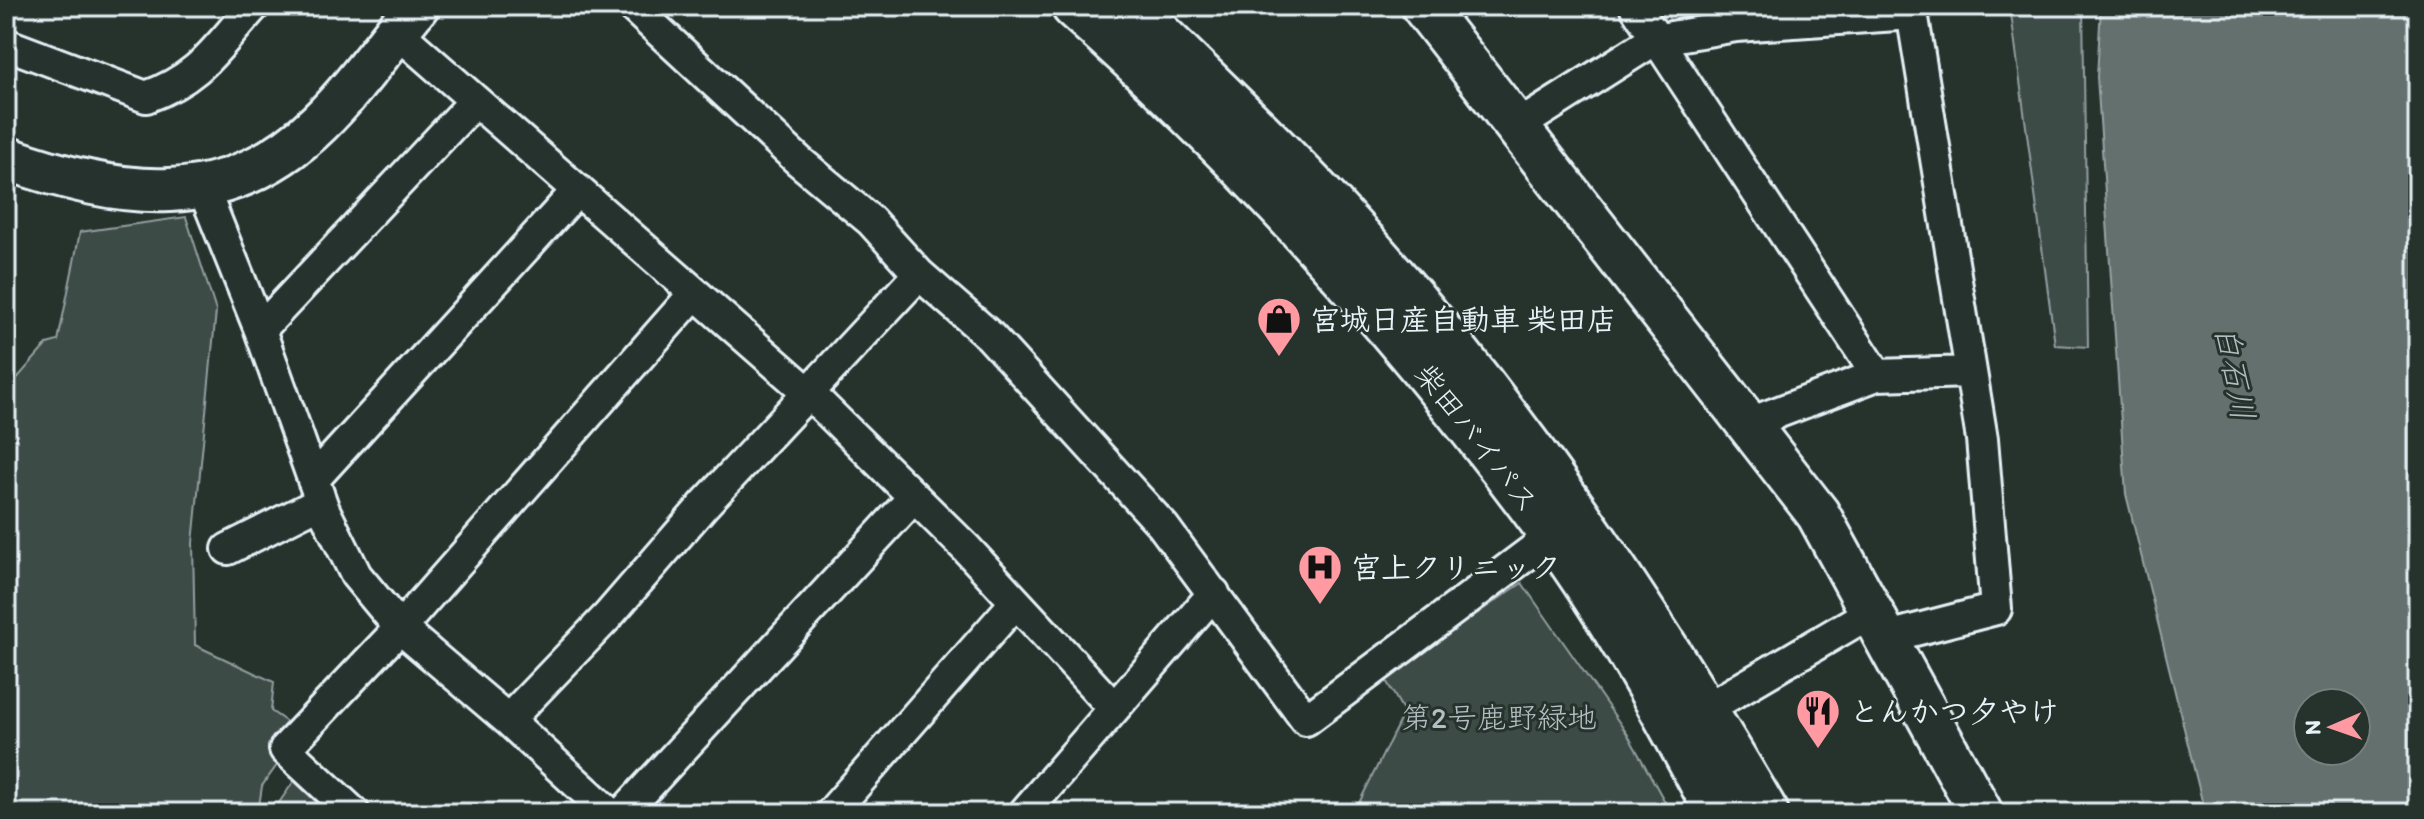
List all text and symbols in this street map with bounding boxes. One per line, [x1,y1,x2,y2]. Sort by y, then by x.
shop icon: 宮城日産自動車 柴田店 [1255,295,1303,358]
place label: 宮城日産自動車 柴田店 [1310,301,1617,338]
water label: 白石川 [2207,322,2263,424]
street label: 柴田バイパス [1407,356,1547,520]
hospital icon: 宮上クリニック [1296,543,1344,606]
place label: 宮上クリニック [1351,549,1561,586]
restaurant icon: とんかつ夕やけ [1794,687,1842,750]
north arrow [2292,687,2372,767]
place label: とんかつ夕やけ [1849,693,2059,730]
park label: 第2号鹿野緑地 [1401,699,1597,736]
text: N [2299,720,2326,736]

